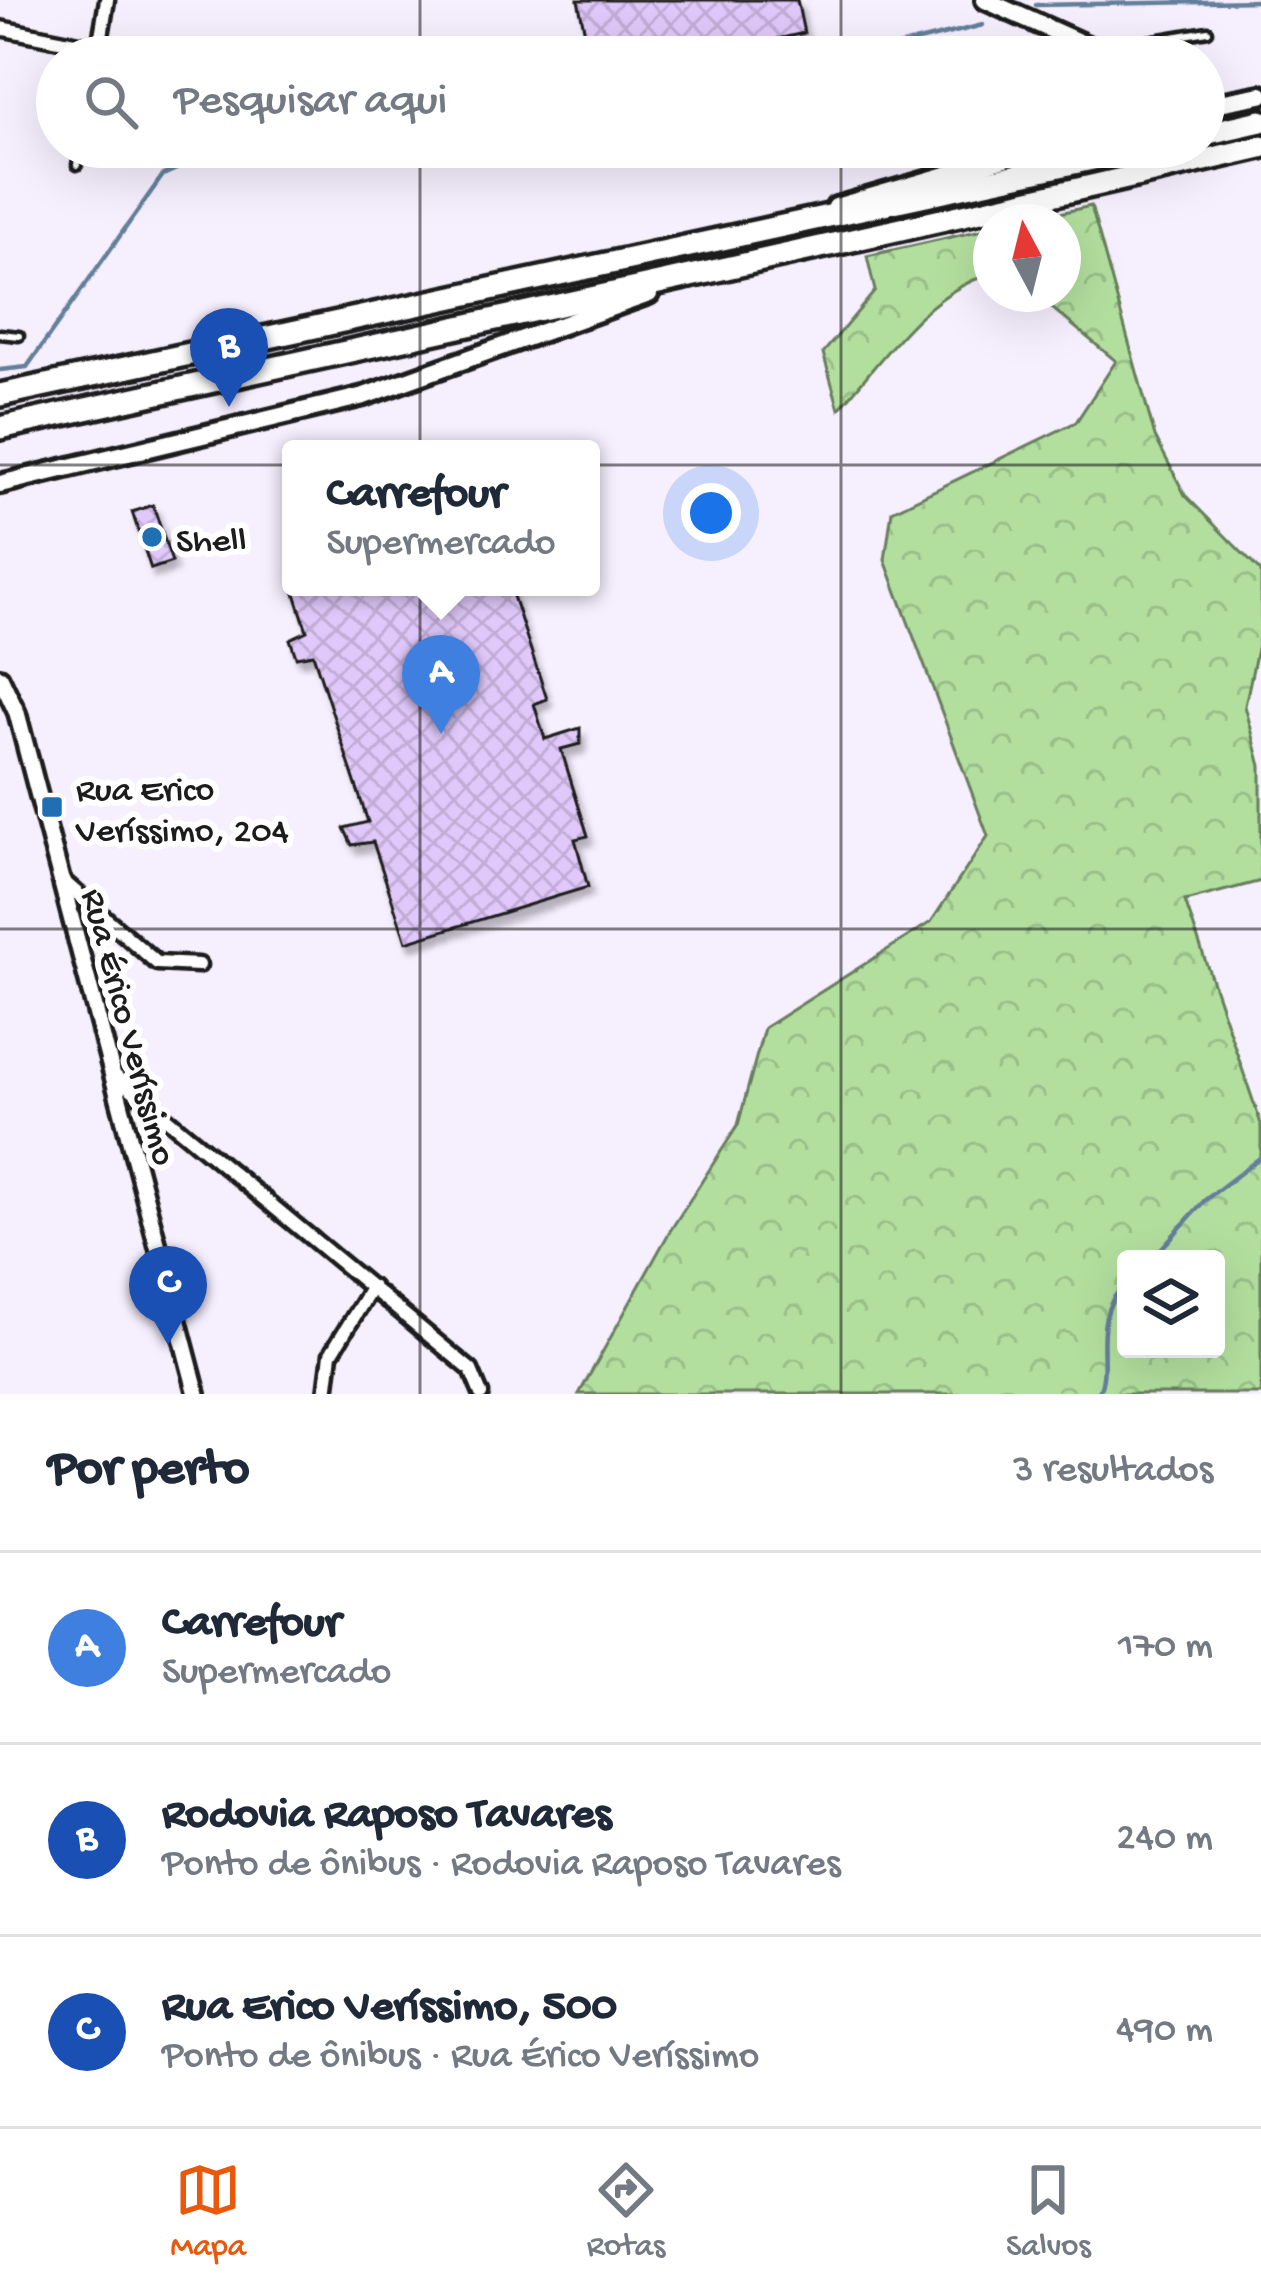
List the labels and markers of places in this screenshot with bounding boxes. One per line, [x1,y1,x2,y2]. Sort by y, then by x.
pin: B [190,308,268,407]
place label: Shell [176,522,246,565]
marker: Shell [139,524,165,550]
pin: A [402,635,480,734]
place label: Rua Erico Veríssimo, 204 [75,771,289,855]
marker: Rua Erico Veríssimo, 204 [39,794,65,820]
pin: C [129,1246,207,1345]

